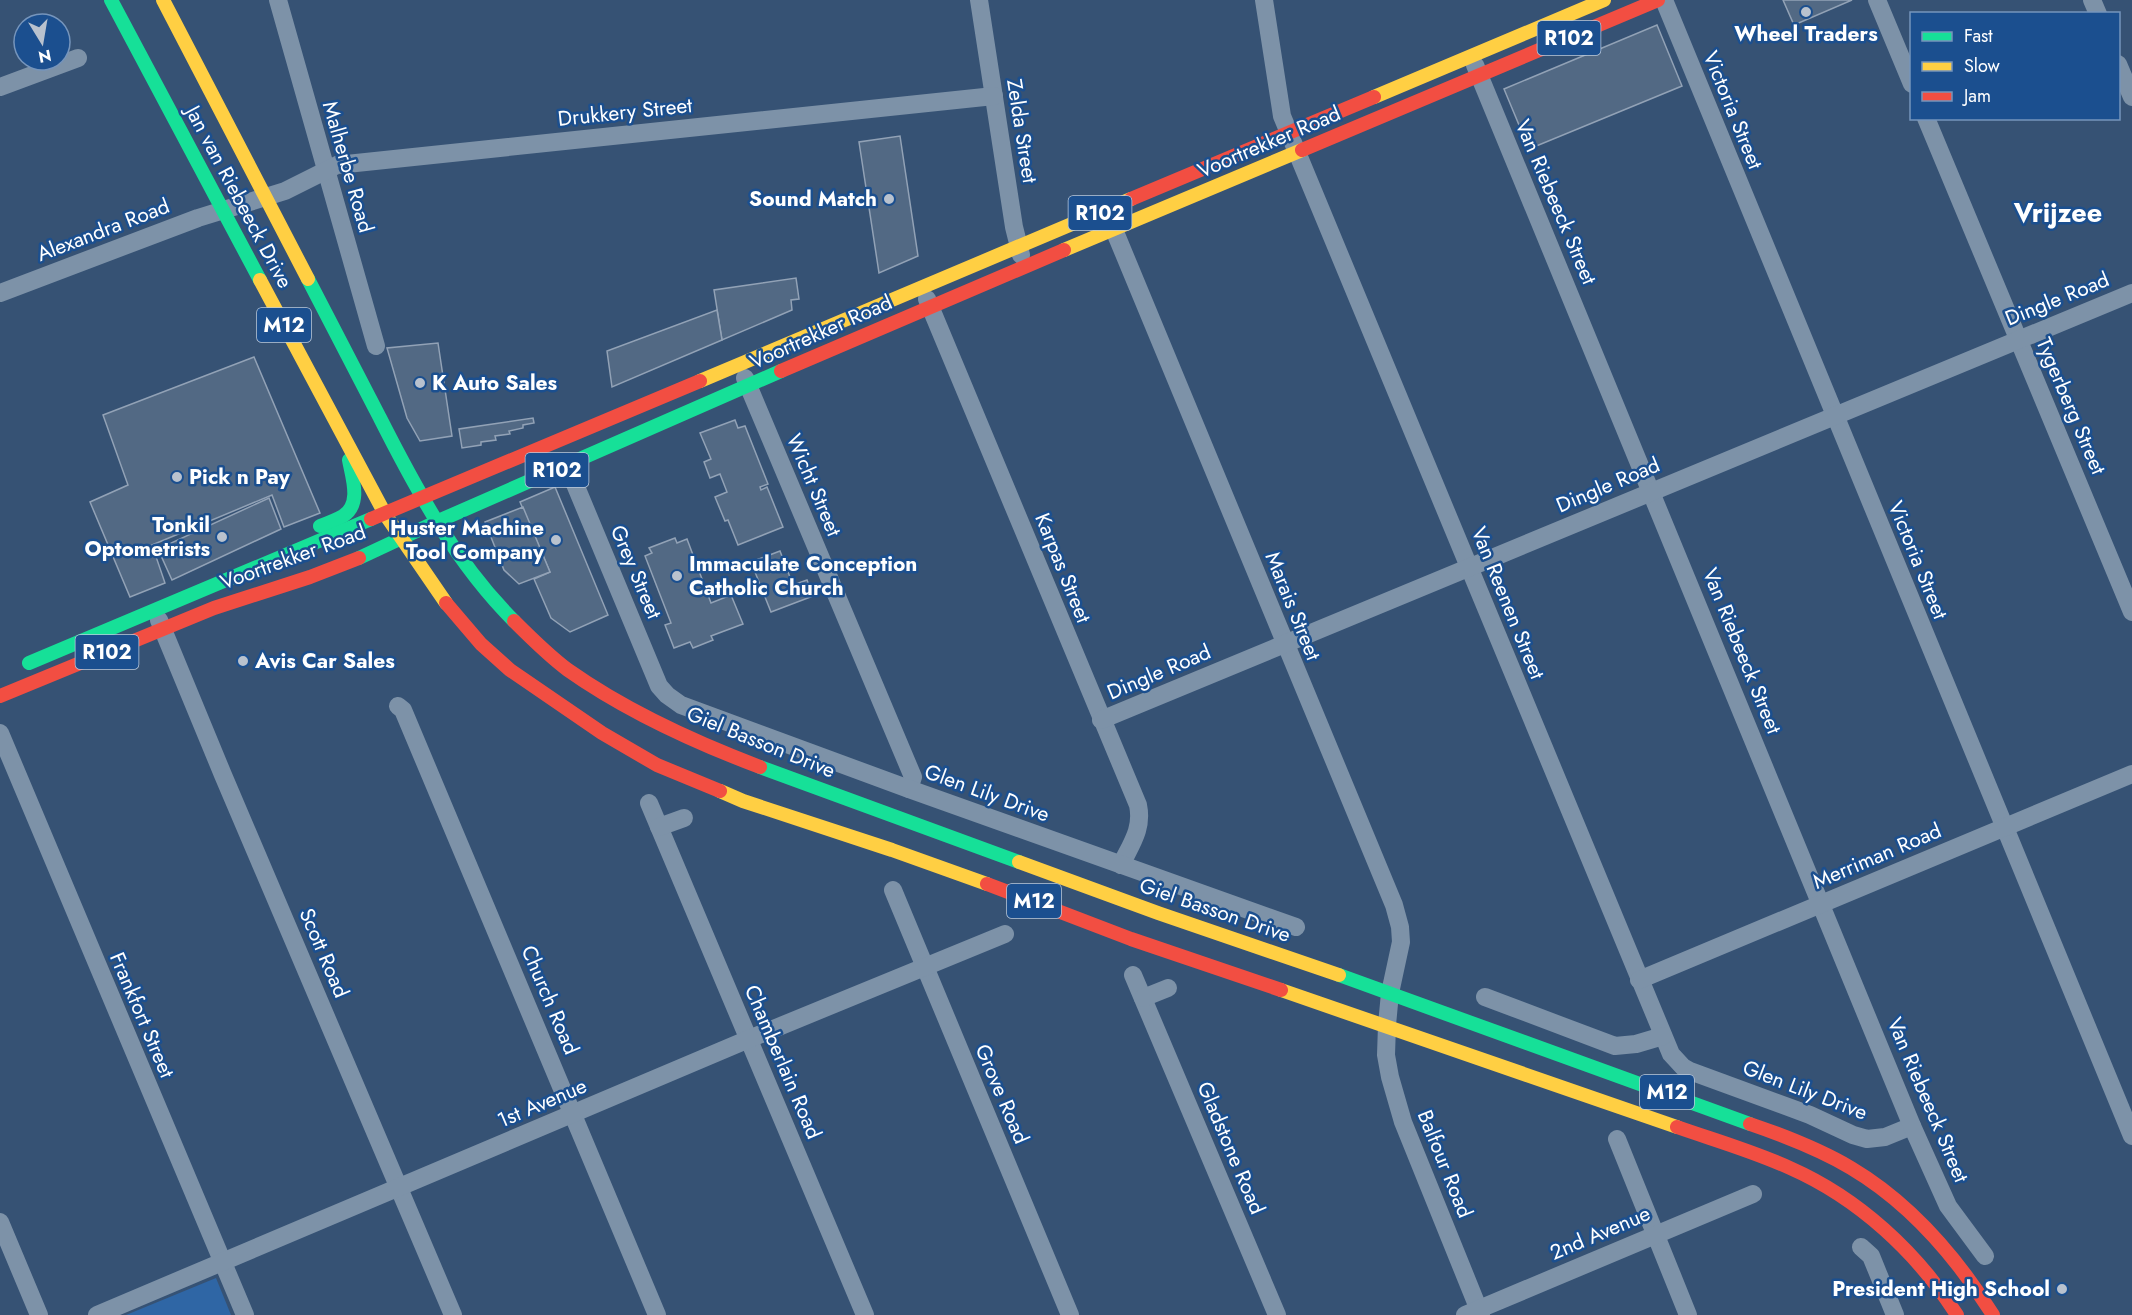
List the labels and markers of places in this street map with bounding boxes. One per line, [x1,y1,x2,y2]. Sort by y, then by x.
marker: Wheel Traders [1799,5,1813,19]
place label: Wheel Traders [1734,19,1878,49]
place label: Sound Match [749,184,877,214]
marker: Sound Match [882,192,896,206]
place label: K Auto Sales [432,368,558,398]
marker: K Auto Sales [413,376,427,390]
place label: Pick n Pay [189,462,291,492]
marker: Pick n Pay [170,470,184,484]
place label: Tonkil Optometrists [85,510,210,564]
place label: Huster Machine Tool Company [390,513,545,567]
marker: Tonkil Optometrists [215,530,229,544]
marker: Huster Machine Tool Company [549,533,563,547]
place label: Immaculate Conception Catholic Church [689,549,917,603]
marker: Immaculate Conception Catholic Church [670,569,684,583]
place label: Avis Car Sales [254,646,395,676]
marker: Avis Car Sales [236,654,250,668]
place label: President High School [1832,1274,2050,1304]
marker: President High School [2055,1282,2069,1296]

